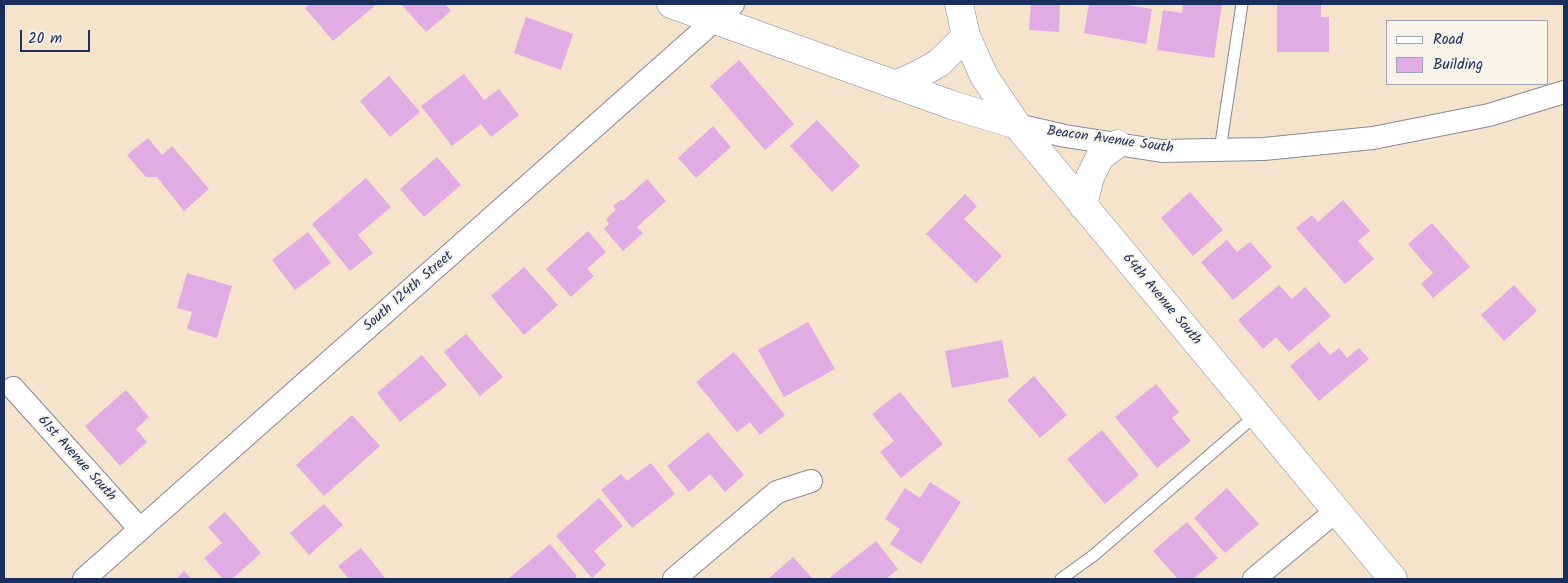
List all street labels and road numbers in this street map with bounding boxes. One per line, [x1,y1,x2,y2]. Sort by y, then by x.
street label: Beacon Avenue South [1046,124,1174,158]
street label: South 124th Street [361,248,457,336]
street label: 64th Avenue South [1118,251,1204,349]
street label: 61st Avenue South [33,413,119,505]

